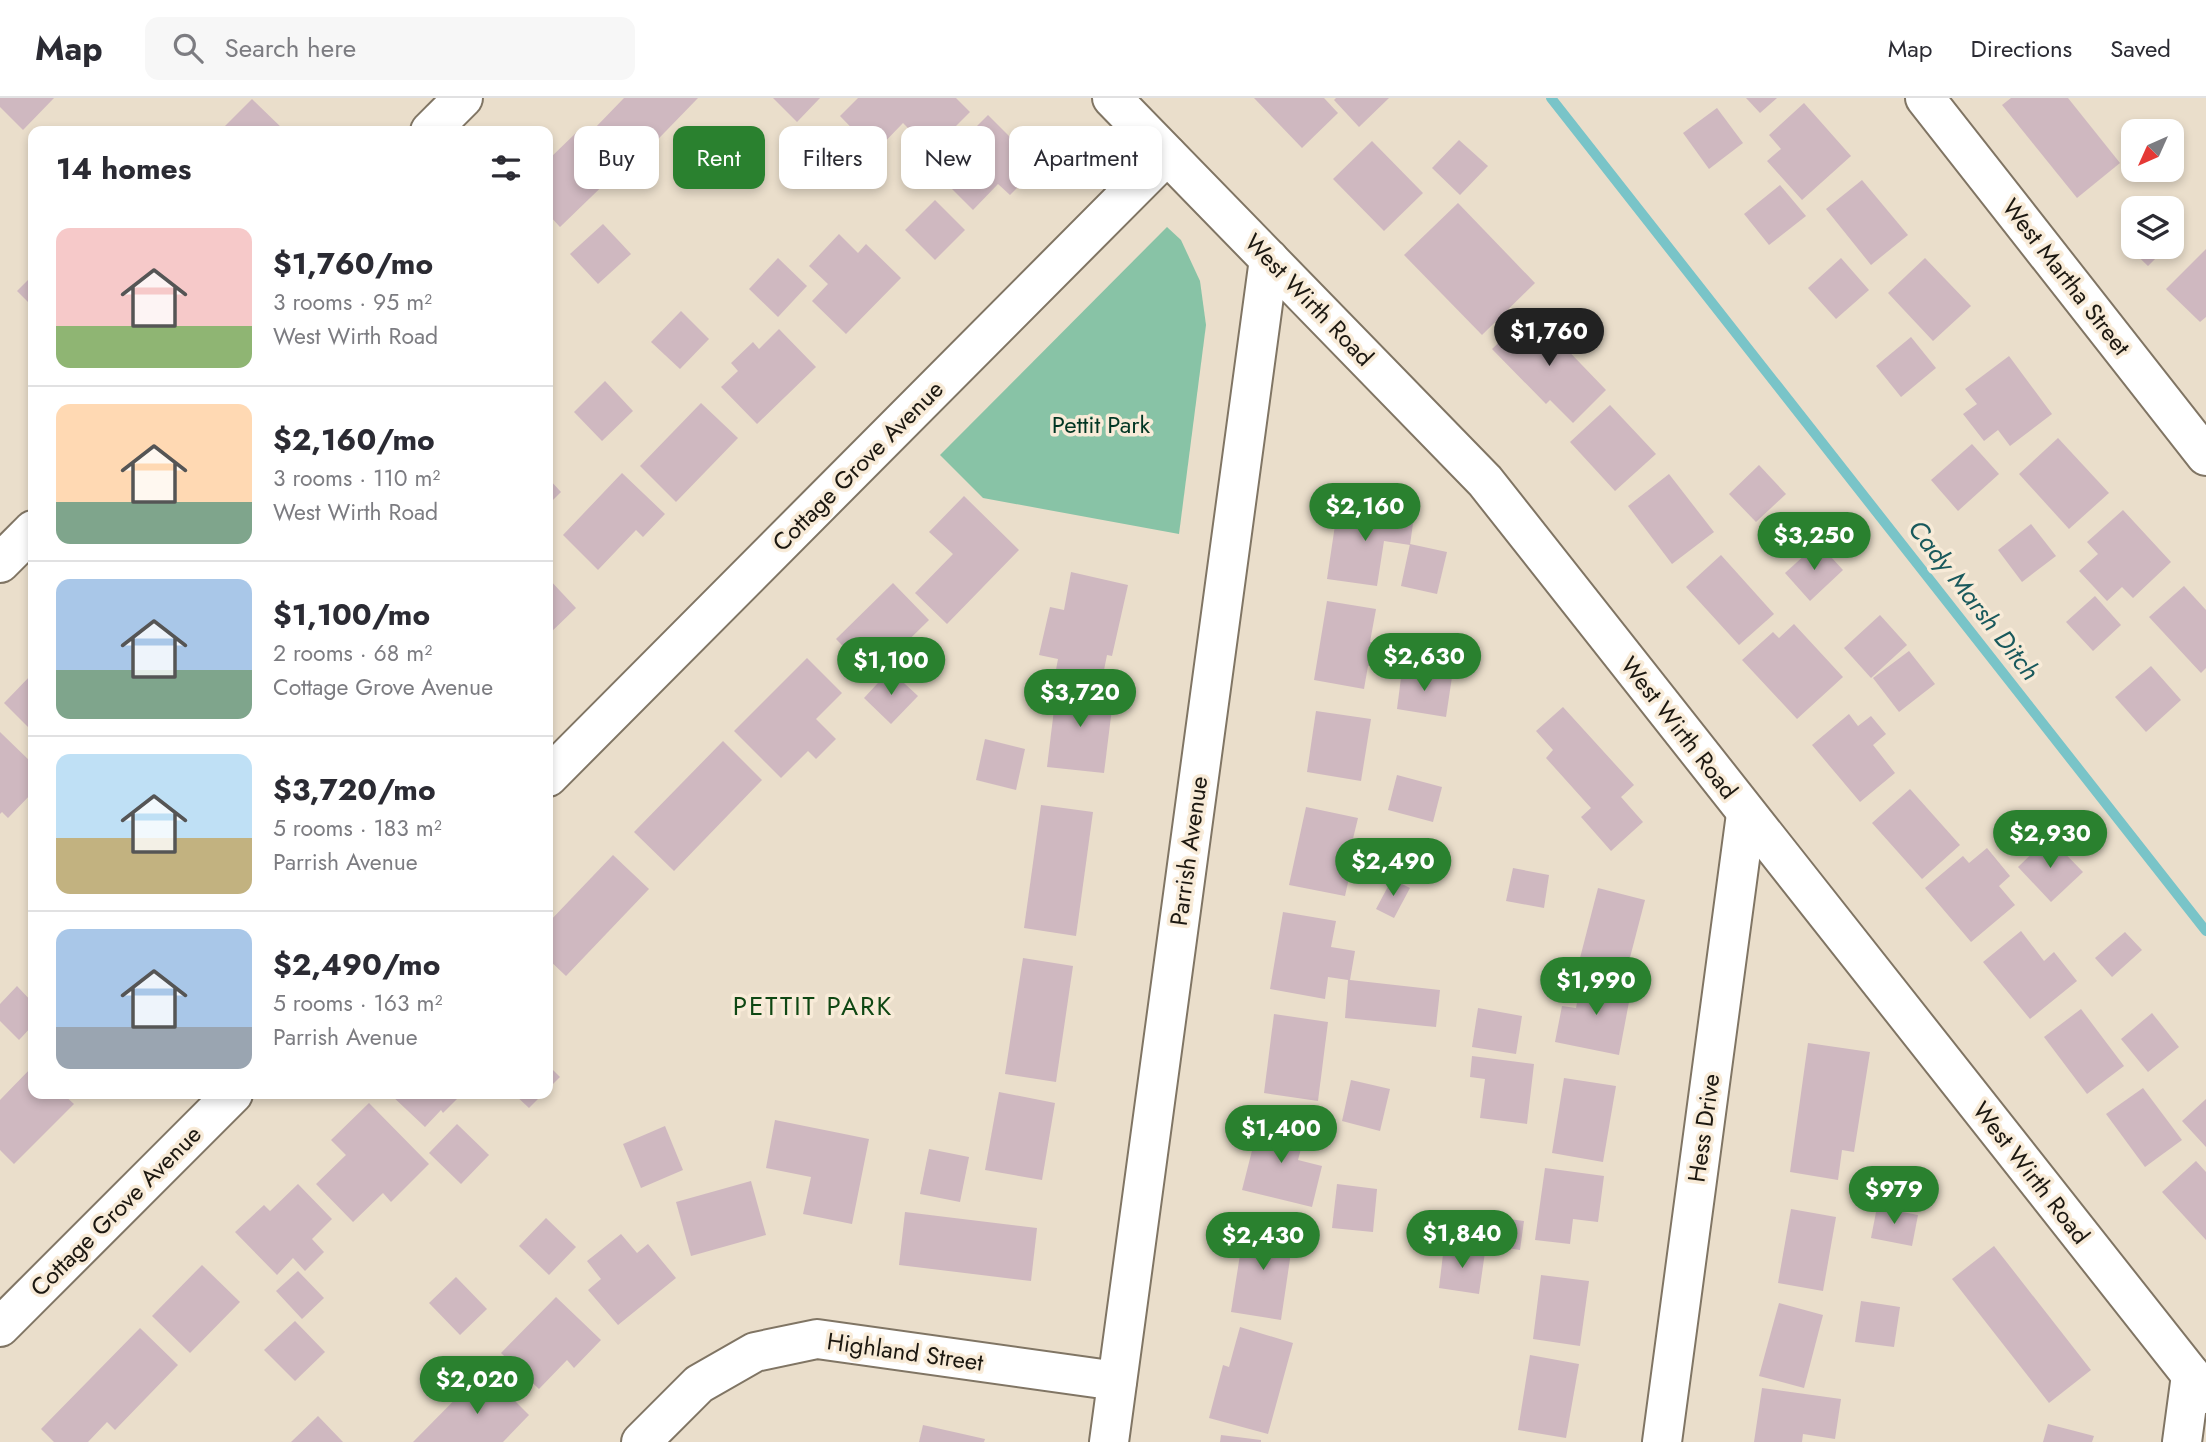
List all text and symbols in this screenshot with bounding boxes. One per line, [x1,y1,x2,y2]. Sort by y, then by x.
search box [145,17,635,80]
text: Map [35,25,103,72]
icon: search [169,29,207,67]
text: Search here [225,29,356,67]
text: Map [1888,31,1933,66]
text: Directions [1971,31,2072,66]
text: Saved [2110,31,2171,66]
north arrow [2121,119,2184,182]
map controls [2121,119,2184,259]
chip: Buy [574,126,659,189]
chip: Rent [673,126,765,189]
chip: Filters [779,126,887,189]
chip: New [901,126,995,189]
chip: Apartment [1009,126,1162,189]
text: 14 homes [56,147,191,190]
icon: filters [487,149,525,187]
street label: West Martha Street [1994,191,2139,363]
button: layers [2121,196,2184,259]
street label: West Wirth Road [1237,225,1382,374]
text: $1,760/mo [273,242,433,285]
icon: home [112,256,196,340]
text: 3 rooms · 95 m² [273,285,432,319]
pin: $1,760 [1492,308,1606,368]
text: $1,760 [1510,314,1588,348]
text: West Wirth Road [273,319,438,353]
street label: Cottage Grove Avenue [764,372,951,559]
park label: Pettit Park [1052,407,1151,442]
text: $2,160/mo [273,418,435,461]
icon: home [112,432,196,516]
text: 3 rooms · 110 m² [273,461,440,495]
pin: $2,160 [1308,484,1422,543]
text: $2,160 [1325,489,1405,523]
text: West Wirth Road [273,495,438,529]
pin: $3,250 [1757,512,1871,572]
water label: Cady Marsh Ditch [1899,512,2049,688]
text: $3,250 [1774,518,1854,552]
text: $1,100/mo [273,593,430,636]
icon: home [112,607,196,691]
pin: $2,630 [1367,634,1481,693]
text: 2 rooms · 68 m² [273,636,432,670]
pin: $1,100 [834,638,948,697]
text: $2,630 [1383,639,1465,673]
text: $1,100 [853,643,929,677]
street label: West Wirth Road [1613,649,1746,806]
text: Cottage Grove Avenue [273,670,493,704]
pin: $3,720 [1023,670,1137,729]
text: $3,720 [1040,675,1120,709]
text: $3,720/mo [273,768,436,811]
street label: Parrish Avenue [1161,774,1216,928]
icon: home [112,782,196,866]
pin: $2,930 [1993,810,2107,870]
text: 5 rooms · 183 m² [273,811,442,845]
text: $2,930 [2009,816,2091,850]
pin: $2,490 [1336,838,1450,898]
text: $2,490 [1351,844,1435,878]
text: Parrish Avenue [273,845,418,879]
text: $2,490/mo [273,943,440,986]
icon: home [112,957,196,1041]
pin: $1,990 [1539,958,1653,1017]
text: $1,990 [1556,963,1636,997]
text: 5 rooms · 163 m² [273,986,442,1020]
district label: PETTIT PARK [733,987,893,1025]
text: Parrish Avenue [273,1020,418,1054]
street label: Hess Drive [1679,1071,1728,1185]
street label: West Wirth Road [1965,1094,2098,1251]
pin: $1,400 [1224,1105,1338,1165]
text: $1,400 [1241,1111,1321,1145]
street label: Cottage Grove Avenue [22,1117,209,1304]
pin: $979 [1853,1166,1935,1226]
text: $979 [1865,1172,1923,1206]
pin: $1,840 [1405,1210,1519,1270]
pin: $2,430 [1206,1212,1320,1272]
text: $1,840 [1422,1216,1502,1250]
text: $2,430 [1222,1218,1304,1252]
street label: Highland Street [825,1323,986,1380]
pin: $2,020 [420,1356,534,1416]
text: $2,020 [436,1362,518,1396]

